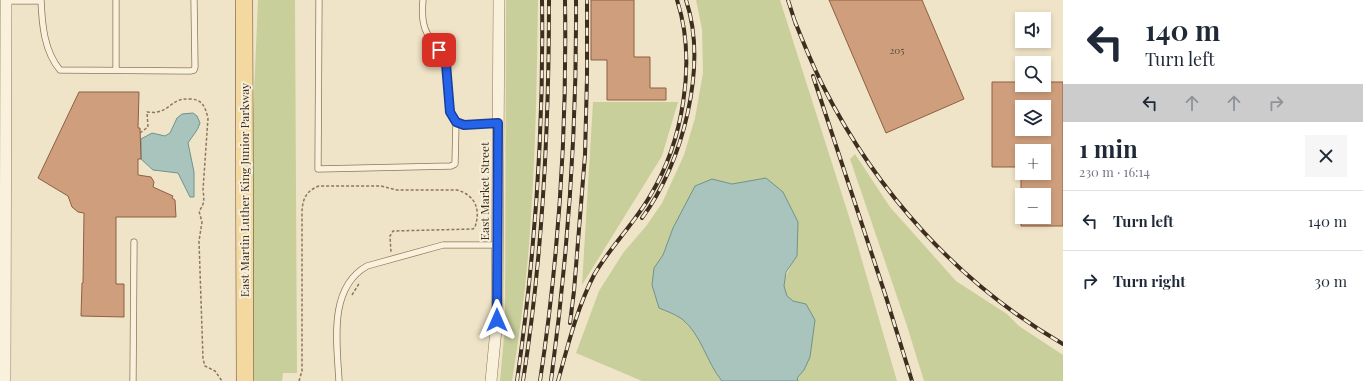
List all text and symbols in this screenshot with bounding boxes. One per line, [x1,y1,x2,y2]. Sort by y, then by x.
text: 140 m [1145,11,1220,48]
map controls [1015,12,1051,224]
button: sound [1015,12,1051,48]
icon: left [1079,16,1131,68]
pin [422,33,456,67]
icon: arrive [428,39,450,61]
house number: 205 [890,43,904,57]
text: Turn left [1145,47,1215,71]
button: search [1015,56,1051,92]
street label: East Martin Luther King Junior Parkway [236,83,252,297]
icon: left [1139,92,1161,114]
icon: ahead [1181,92,1203,114]
icon: ahead [1223,92,1245,114]
icon: right [1265,92,1287,114]
button: layers [1015,100,1051,136]
text: 1 min [1079,132,1138,164]
button: close [1305,135,1347,177]
street label: East Market Street [476,141,492,240]
button: + [1015,144,1051,180]
text: 230 m · 16:14 [1079,163,1150,180]
button: − [1015,188,1051,224]
icon: left [1079,210,1101,232]
text: Turn left [1113,211,1174,231]
text: 140 m [1308,211,1347,231]
icon: right [1079,270,1101,292]
text: Turn right [1113,271,1186,291]
text: 30 m [1314,271,1347,291]
position arrow [476,299,518,341]

